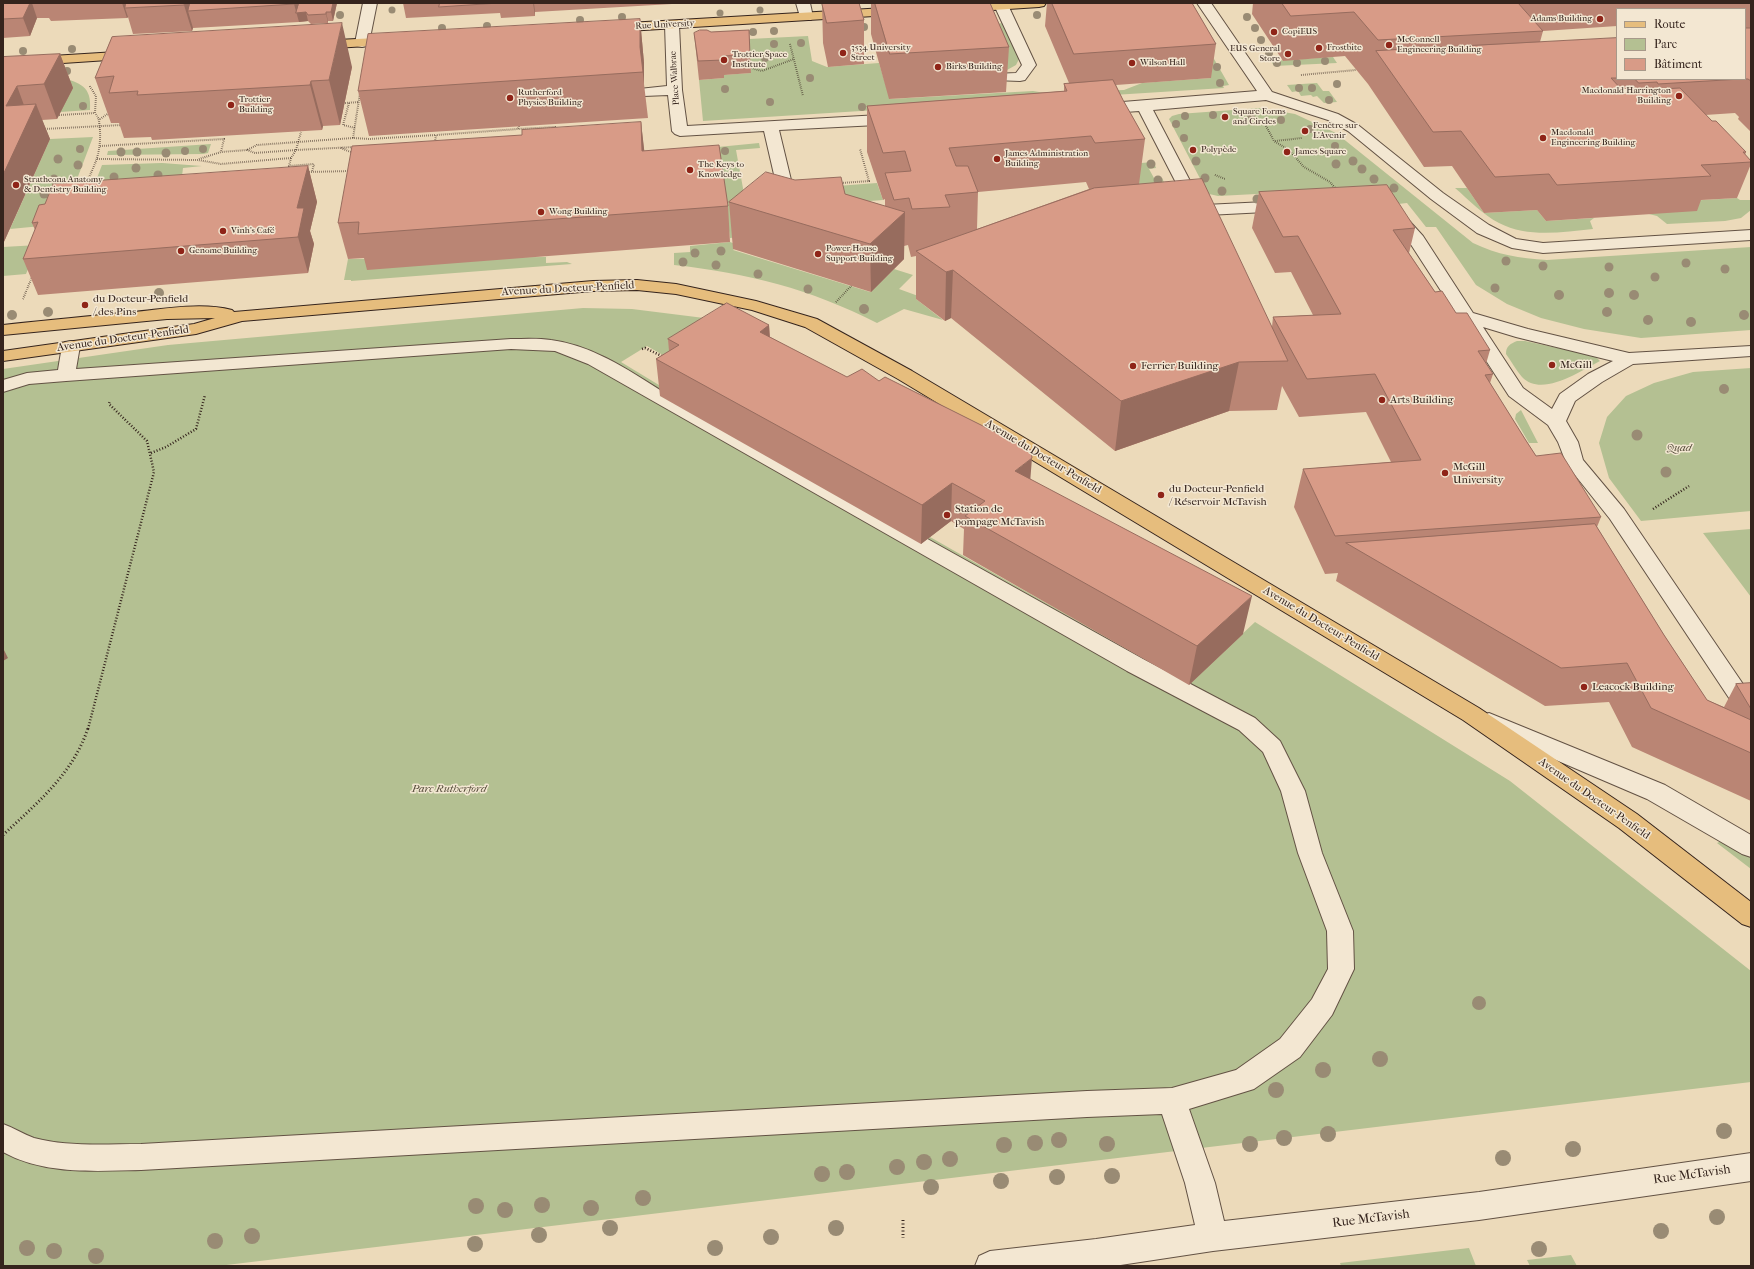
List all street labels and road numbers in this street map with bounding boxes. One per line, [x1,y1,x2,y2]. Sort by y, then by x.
street label: Rue University [635,18,695,32]
street label: Place Walbrae [668,51,682,105]
street label: Avenue du Docteur-Penfield [501,279,635,299]
street label: Avenue du Docteur-Penfield [56,323,190,355]
street label: Avenue du Docteur-Penfield [983,417,1103,497]
street label: Avenue du Docteur-Penfield [1261,584,1381,664]
street label: Avenue du Docteur-Penfield [1536,755,1652,843]
street label: Rue McTavish [1652,1162,1732,1188]
street label: Rue McTavish [1331,1207,1411,1231]

